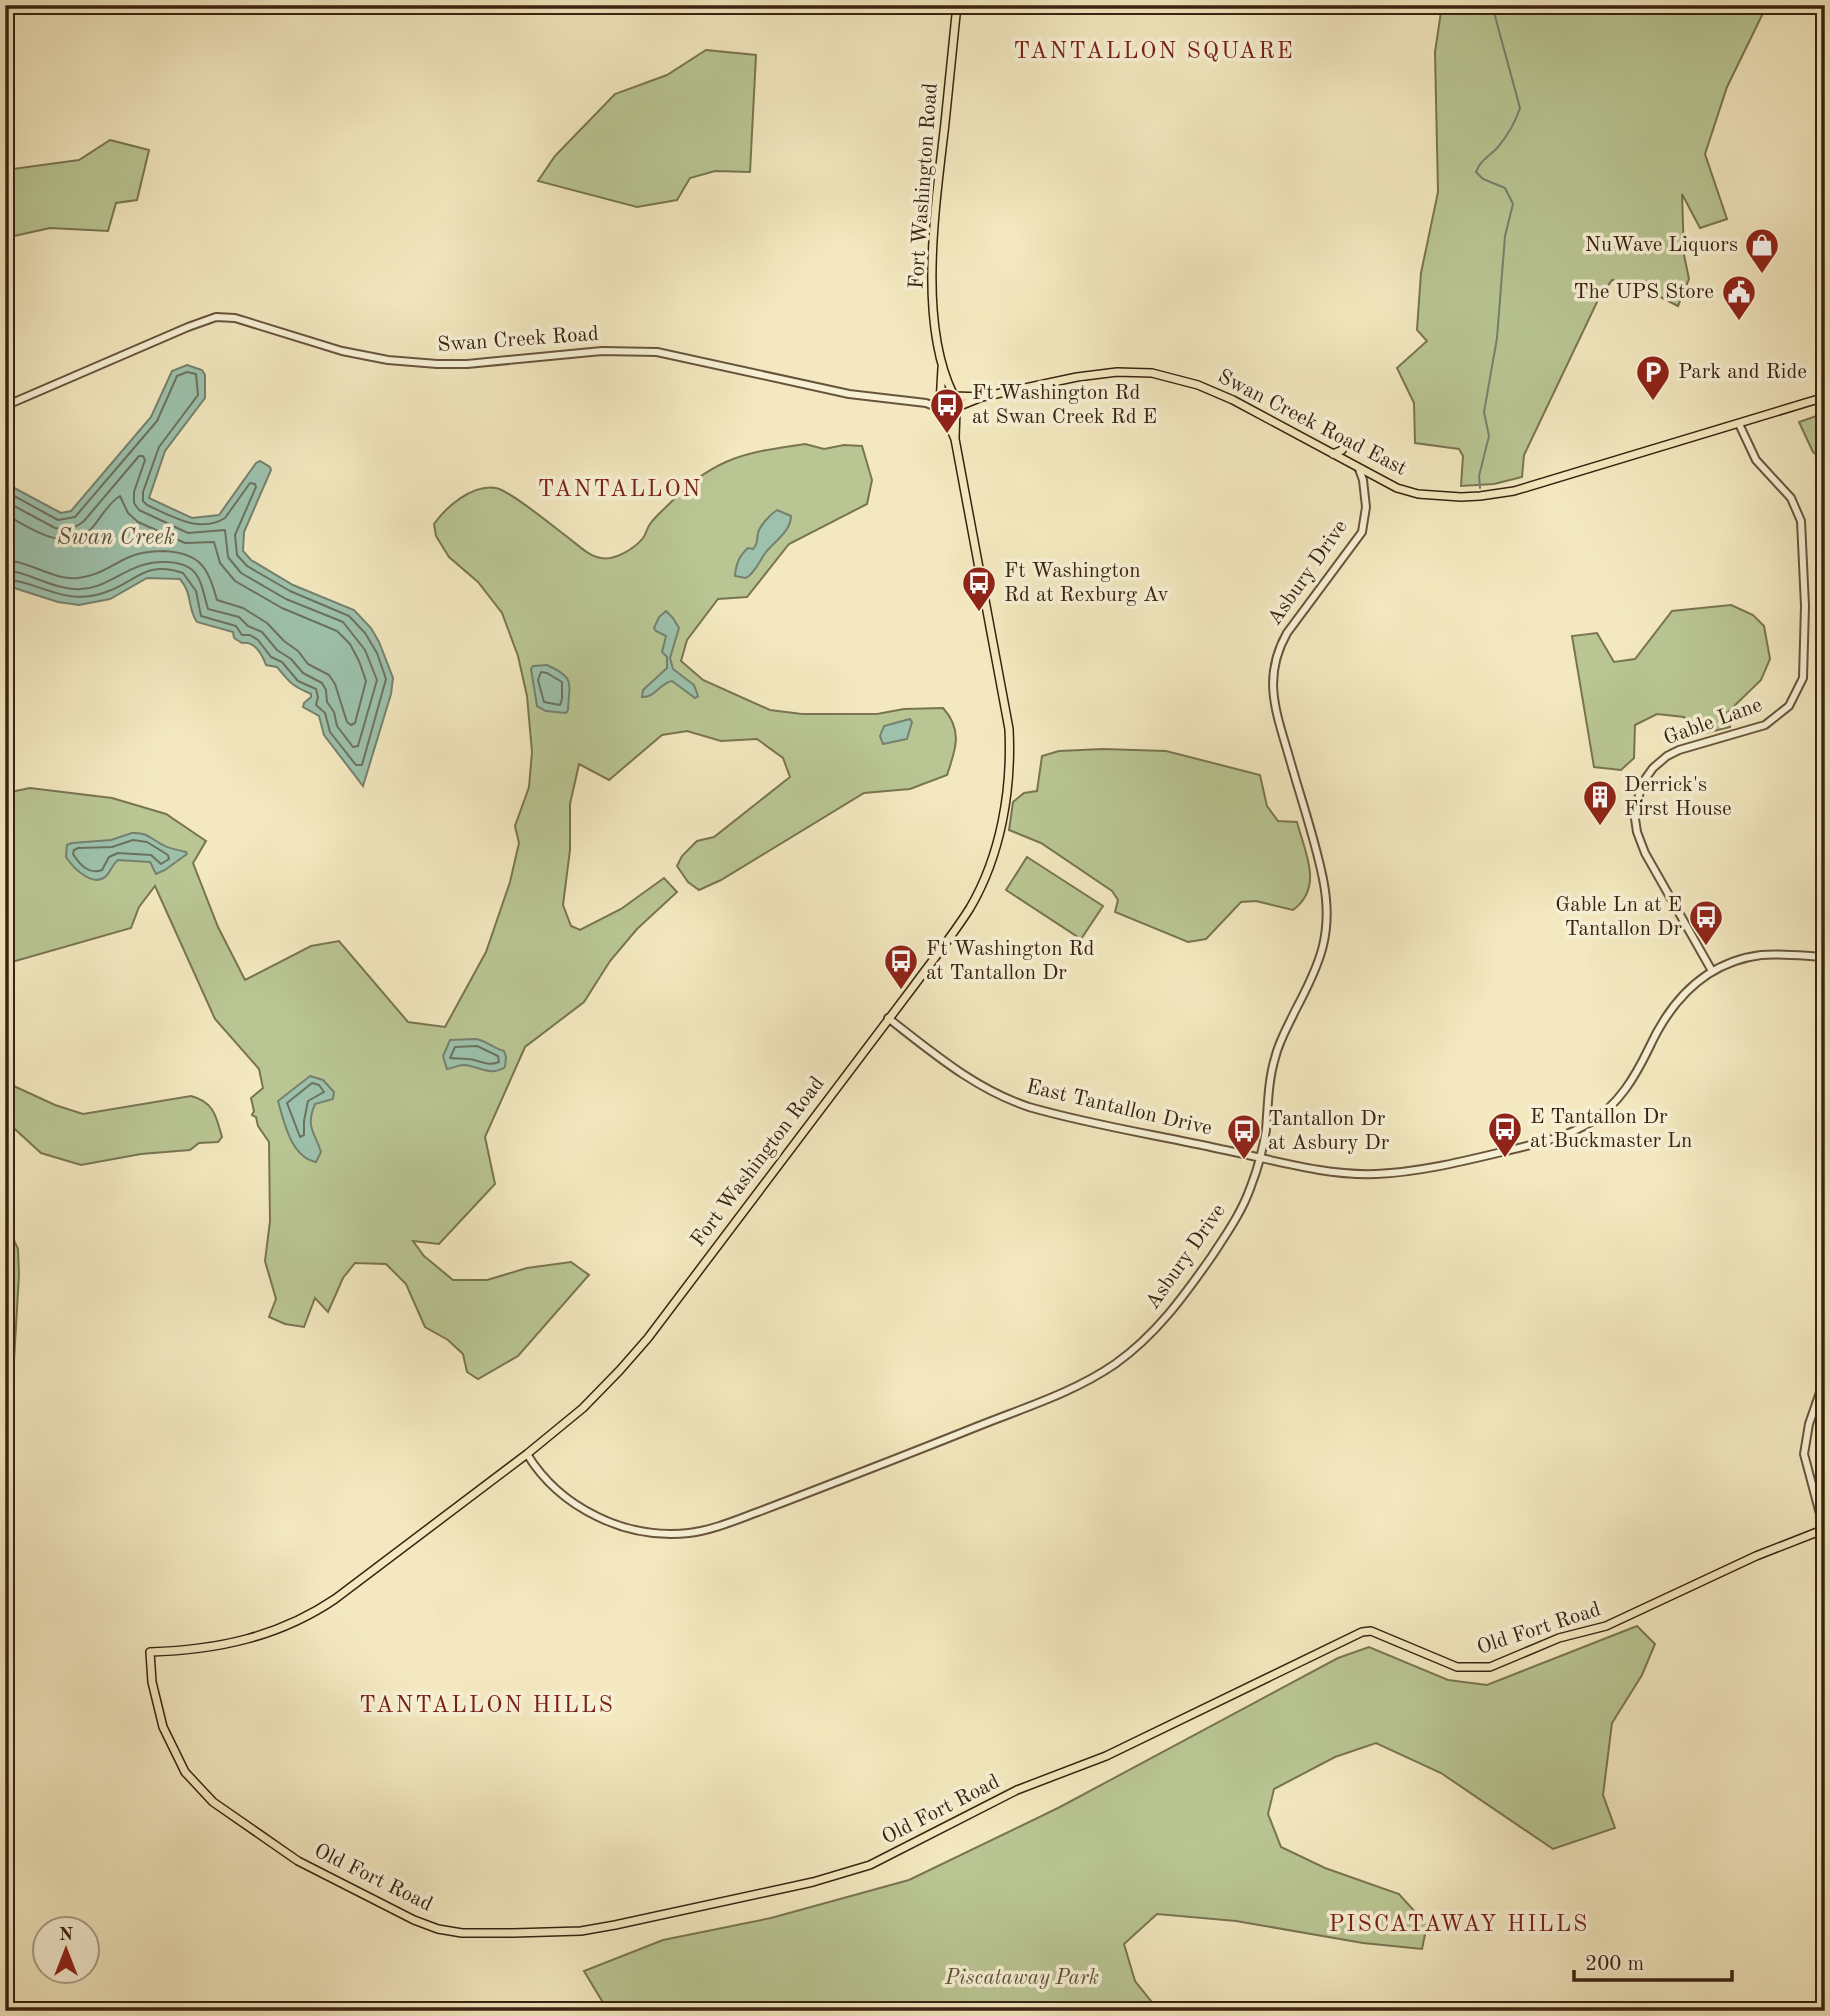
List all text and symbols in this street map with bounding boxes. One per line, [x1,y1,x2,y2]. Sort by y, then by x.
district label: TANTALLON SQUARE [1013,40,1295,63]
street label: Fort Washington Road [906,82,942,290]
shop icon: NuWave Liquors [1743,226,1781,275]
place label: NuWave Liquors [1585,235,1738,256]
public building icon: The UPS Store [1720,273,1758,322]
place label: The UPS Store [1573,282,1714,303]
street label: Swan Creek Road [437,324,599,356]
parking icon: Park and Ride [1634,353,1672,402]
place label: Park and Ride [1678,362,1807,383]
street label: Swan Creek Road East [1214,366,1410,480]
place label: Ft Washington Rd at Swan Creek Rd E [972,383,1157,428]
bus stop icon: Ft Washington Rd at Swan Creek Rd E [928,386,966,435]
district label: TANTALLON [538,478,702,501]
street label: Asbury Drive [1264,517,1352,629]
water label: Swan Creek [57,526,175,549]
place label: Ft Washington Rd at Rexburg Av [1004,561,1169,606]
bus stop icon: Ft Washington Rd at Rexburg Av [960,564,998,613]
street label: Gable Lane [1661,695,1765,749]
place label: Derrick's First House [1624,775,1732,820]
building icon: Derrick's First House [1581,778,1619,827]
place label: Gable Ln at E Tantallon Dr [1555,895,1682,940]
bus stop icon: Gable Ln at E Tantallon Dr [1687,898,1725,947]
place label: Ft Washington Rd at Tantallon Dr [926,939,1094,984]
bus stop icon: Ft Washington Rd at Tantallon Dr [882,942,920,991]
street label: Fort Washington Road [687,1073,829,1251]
street label: East Tantallon Drive [1024,1076,1214,1140]
place label: E Tantallon Dr at Buckmaster Ln [1530,1107,1692,1152]
place label: Tantallon Dr at Asbury Dr [1268,1109,1390,1154]
bus stop icon: E Tantallon Dr at Buckmaster Ln [1486,1110,1524,1159]
bus stop icon: Tantallon Dr at Asbury Dr [1225,1112,1263,1161]
street label: Asbury Drive [1142,1201,1230,1313]
street label: Old Fort Road [1474,1599,1604,1659]
district label: TANTALLON HILLS [359,1694,615,1717]
street label: Old Fort Road [879,1771,1003,1849]
street label: Old Fort Road [310,1840,436,1916]
district label: PISCATAWAY HILLS [1329,1913,1589,1936]
north arrow [32,1914,102,1984]
text: N [59,1926,74,1945]
scale bar [1574,1939,1732,1983]
text: 200 m [1585,1954,1644,1975]
park label: Piscataway Park [944,1968,1099,1989]

